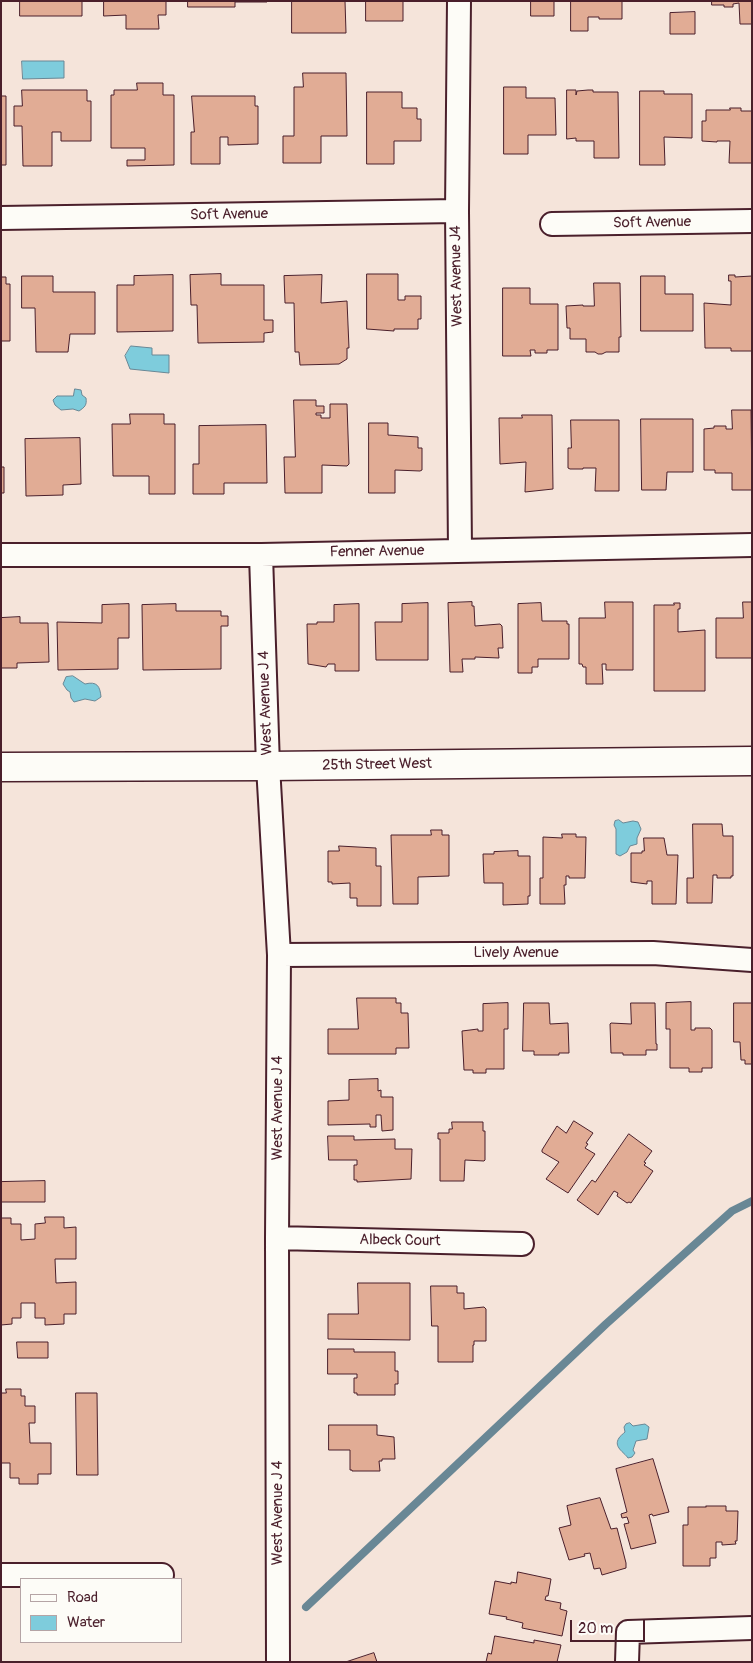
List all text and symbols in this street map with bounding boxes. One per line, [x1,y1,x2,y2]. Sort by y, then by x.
street label: Soft Avenue [190,205,268,225]
street label: Soft Avenue [613,213,691,233]
street label: West Avenue J4 [447,225,467,327]
street label: Fenner Avenue [329,542,425,562]
street label: West Avenue J 4 [255,650,277,756]
street label: 25th Street West [322,755,432,775]
street label: Lively Avenue [473,944,559,962]
street label: West Avenue J 4 [269,1056,287,1160]
street label: Albeck Court [359,1231,441,1251]
street label: West Avenue J 4 [269,1461,287,1565]
legend [20,1578,182,1643]
text: Road [67,1588,98,1607]
scale bar [573,1610,648,1642]
text: Water [67,1613,105,1632]
text: 20 m [578,1619,613,1638]

